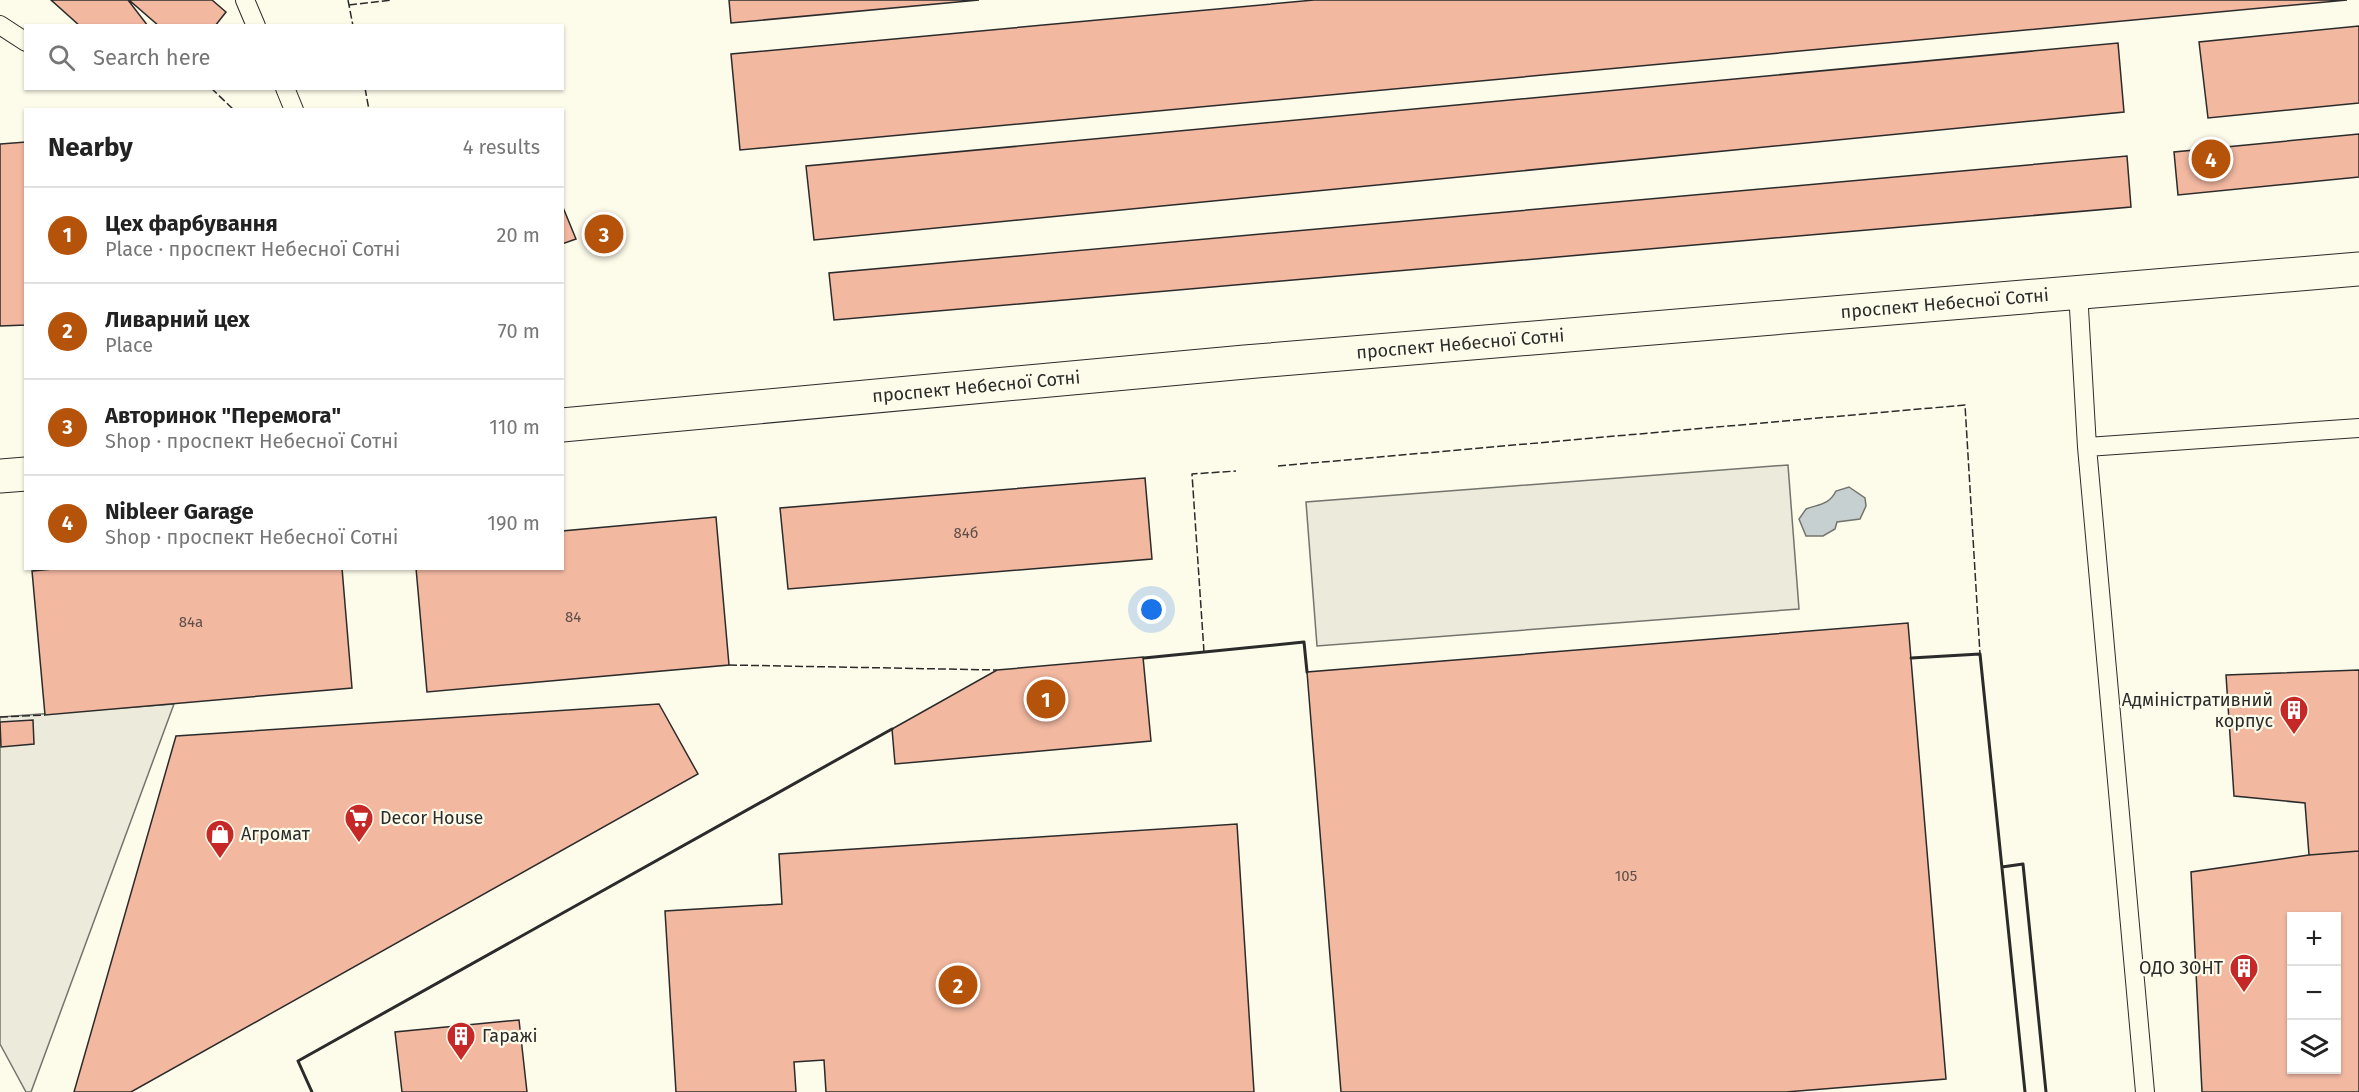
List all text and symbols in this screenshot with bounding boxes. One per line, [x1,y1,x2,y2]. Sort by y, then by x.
search box [24,24,564,90]
icon: search [45,41,78,74]
text: Search here [93,44,211,71]
text: Nearby [48,132,133,163]
text: 4 results [463,135,540,159]
pin: 4 [2192,136,2230,182]
text: Цех фарбування [105,210,278,237]
pin: 3 [584,212,624,256]
text: 1 [63,223,72,247]
text: 20 m [497,223,540,247]
text: Place · проспект Небесної Сотні [105,237,400,261]
street label: проспект Небесної Сотні [1840,284,2050,323]
text: Ливарний цех [105,306,250,333]
text: 2 [62,319,73,343]
text: 70 m [498,319,540,343]
street label: проспект Небесної Сотні [1355,324,1565,364]
text: Place [105,333,153,357]
street label: проспект Небесної Сотні [871,366,1081,407]
text: Авторинок "Перемога" [105,402,341,429]
text: 3 [62,415,73,439]
text: 110 m [489,415,540,439]
text: Shop · проспект Небесної Сотні [105,429,398,453]
text: Nibleer Garage [105,498,254,525]
text: 4 [62,511,73,535]
text: 190 m [487,511,540,535]
house number: 84б [954,524,978,542]
text: Shop · проспект Небесної Сотні [105,525,398,549]
your location [1137,595,1166,624]
house number: 84 [565,608,581,626]
house number: 84а [179,613,203,631]
pin: 1 [1026,676,1066,722]
place label: Адміністративний корпус [2122,689,2273,732]
building icon: Адміністративний корпус [2278,694,2310,736]
supermarket icon: Decor House [343,802,375,844]
place label: Decor House [380,807,483,829]
shop icon: Агромат [204,818,236,860]
place label: Агромат [241,823,311,845]
house number: 105 [1615,867,1637,885]
map controls [2287,912,2341,1074]
button: + [2287,912,2341,966]
building icon: ОДО ЗОНТ [2228,952,2260,994]
place label: ОДО ЗОНТ [2139,957,2224,979]
pin: 2 [938,962,978,1008]
button: − [2287,966,2341,1020]
building icon: Гаражі [445,1020,477,1062]
button: layers [2287,1020,2341,1074]
place label: Гаражі [482,1025,537,1047]

